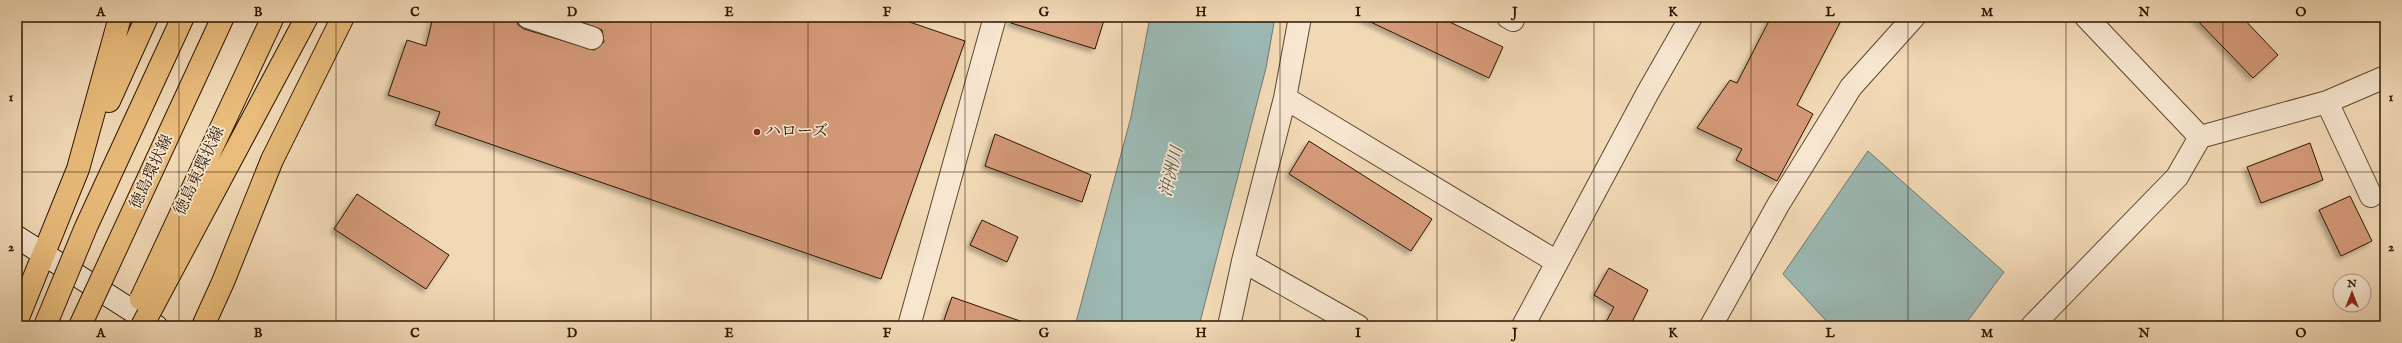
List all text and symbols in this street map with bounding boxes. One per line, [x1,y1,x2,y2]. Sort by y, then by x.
text: A [96,4,107,21]
text: B [254,4,263,21]
text: C [410,4,420,21]
text: D [567,4,578,21]
text: E [724,4,734,21]
text: F [883,4,892,21]
text: G [1039,4,1050,21]
text: H [1195,4,1207,21]
text: I [1355,4,1361,21]
text: J [1510,4,1518,21]
text: K [1668,4,1678,21]
text: L [1824,4,1835,21]
text: M [1981,4,1994,21]
text: N [2137,4,2150,21]
text: O [2296,4,2307,21]
text: 1 [9,89,14,106]
text: 1 [2389,89,2394,106]
place label: ハローズ [765,122,828,142]
street label: 徳島東環状線 [171,123,229,219]
marker: ハローズ [752,127,762,137]
street label: 徳島環状線 [126,132,178,212]
water label: 沖洲川 [1156,143,1189,199]
text: 2 [8,239,14,256]
text: 2 [2388,239,2394,256]
north arrow [2332,273,2372,313]
text: N [2346,277,2357,291]
text: A [96,325,107,342]
text: B [254,325,263,342]
text: C [410,325,420,342]
text: D [567,325,578,342]
text: E [724,325,734,342]
text: F [883,325,892,342]
text: G [1039,325,1050,342]
text: H [1195,325,1207,342]
text: I [1355,325,1361,342]
text: J [1510,325,1518,342]
text: K [1668,325,1678,342]
text: L [1824,325,1835,342]
text: M [1981,325,1994,342]
text: N [2137,325,2150,342]
text: O [2296,325,2307,342]

